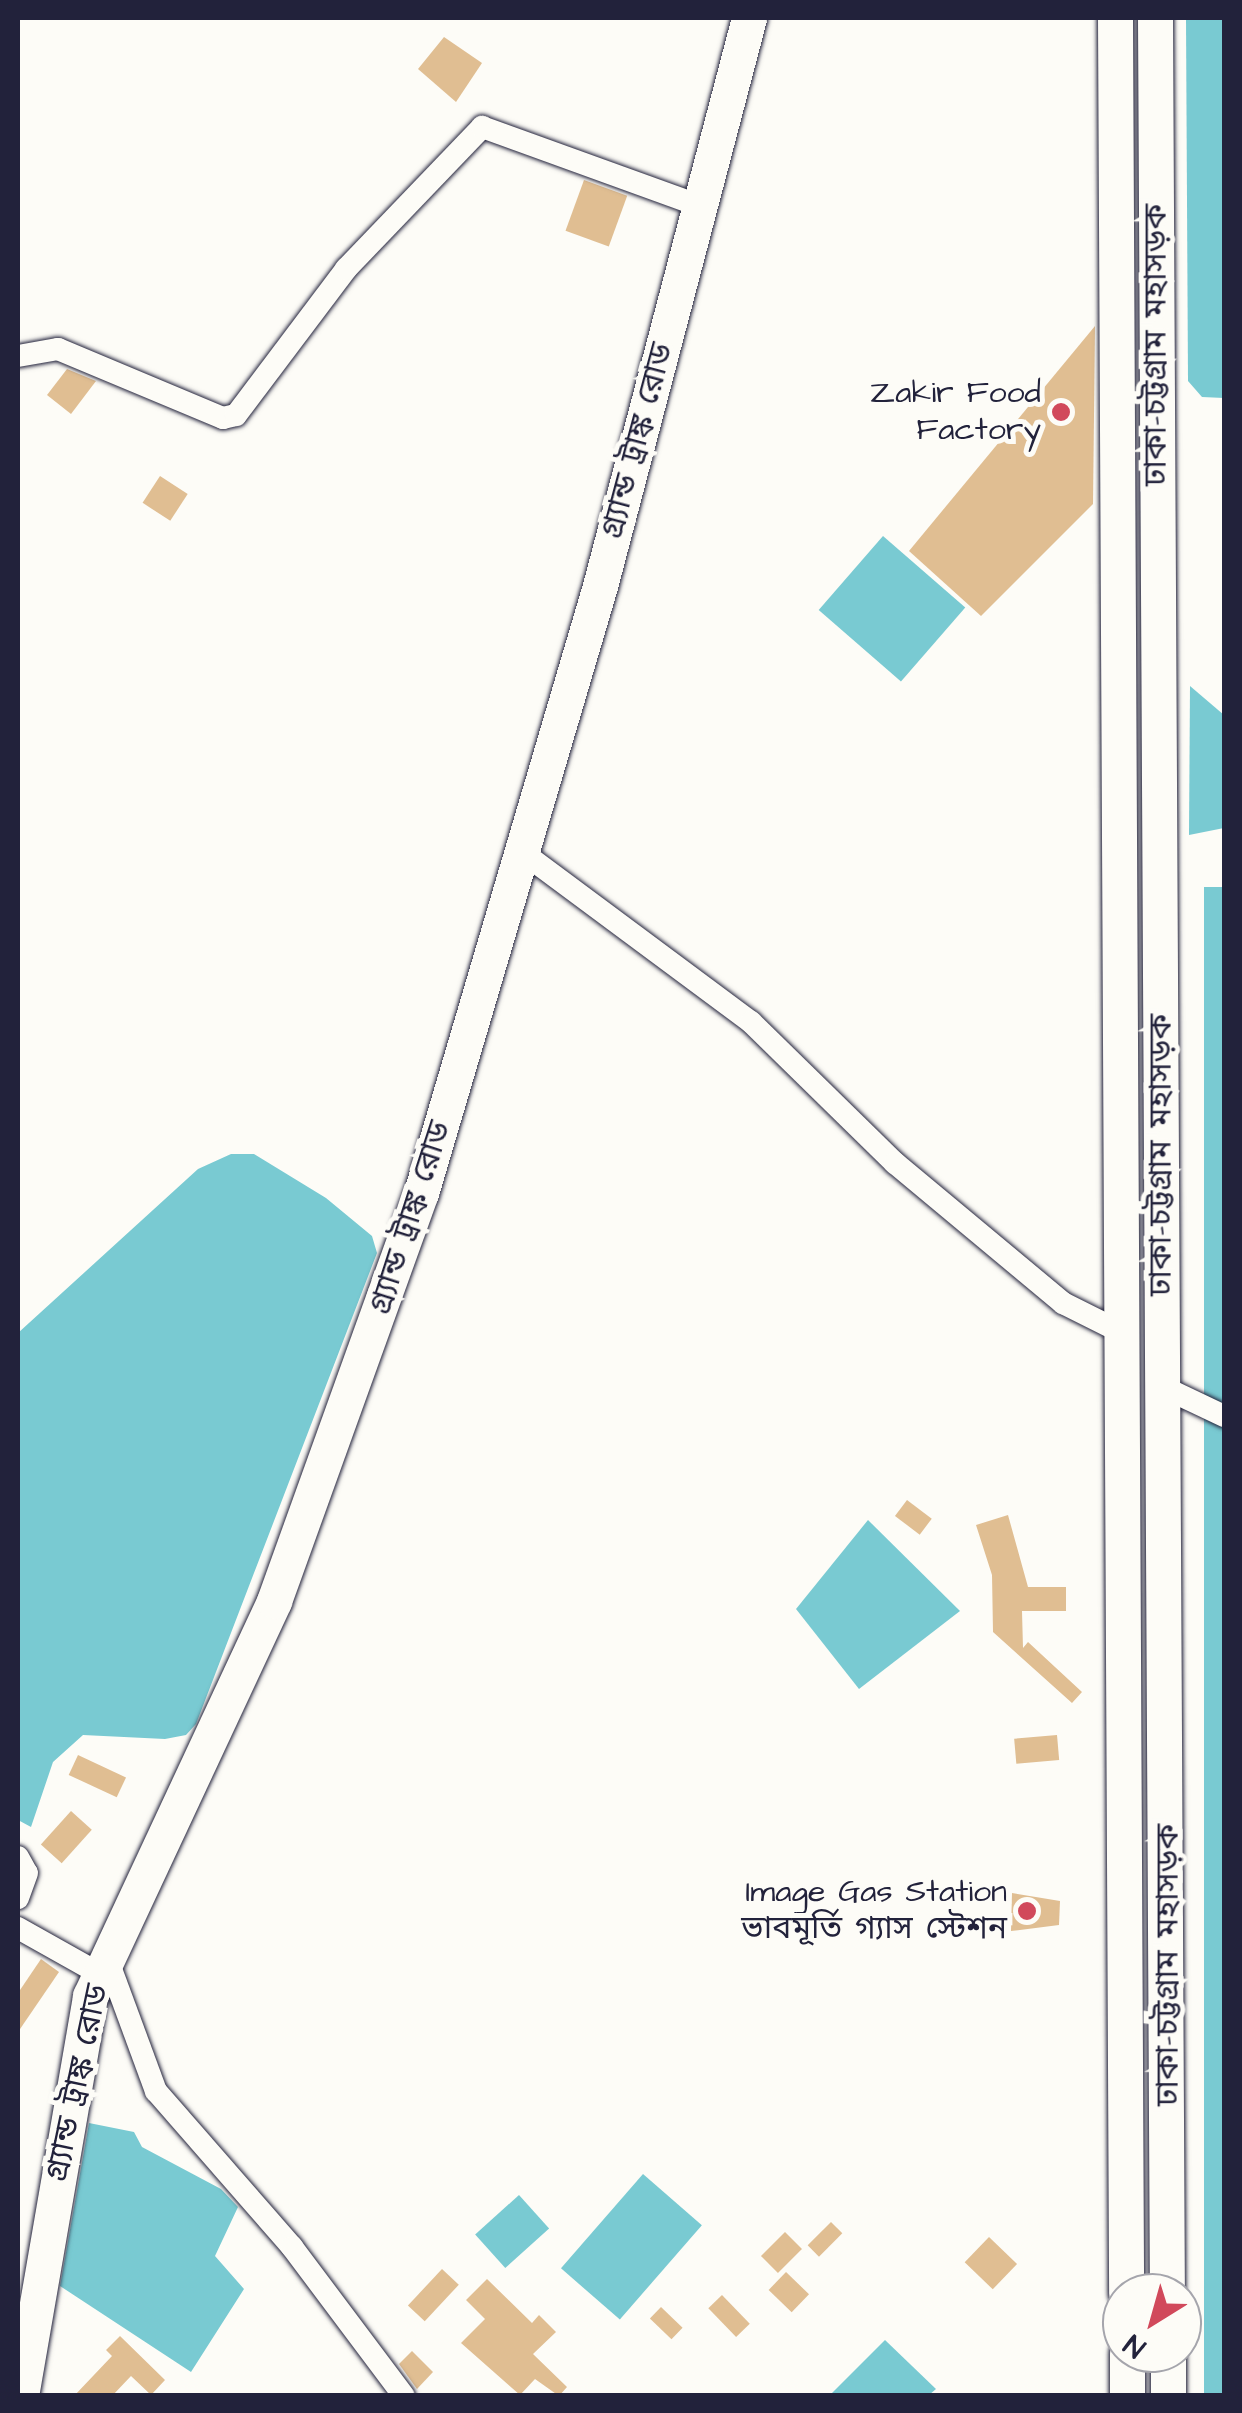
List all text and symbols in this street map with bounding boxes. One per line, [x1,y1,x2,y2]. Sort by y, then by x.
street label: ঢাকা-চট্টগ্রাম মহাসড়ক [1138,204,1176,486]
street label: গ্র্যান্ড ট্রাঙ্ক রোড [593,339,683,543]
place label: Zakir Food Factory [870,375,1041,450]
marker: Zakir Food Factory [1050,401,1072,423]
street label: ঢাকা-চট্টগ্রাম মহাসড়ক [1143,1014,1181,1296]
street label: গ্র্যান্ড ট্রাঙ্ক রোড [362,1117,460,1319]
street label: ঢাকা-চট্টগ্রাম মহাসড়ক [1150,1824,1188,2106]
place label: Image Gas Station ভাবমূর্তি গ্যাস স্টেশন [741,1874,1007,1949]
marker: Image Gas Station ভাবমূর্তি গ্যাস স্টেশন [1016,1900,1038,1922]
street label: গ্র্যান্ড ট্রাঙ্ক রোড [38,1981,118,2185]
north arrow [1102,2273,1202,2373]
text: N [1116,2325,1154,2367]

